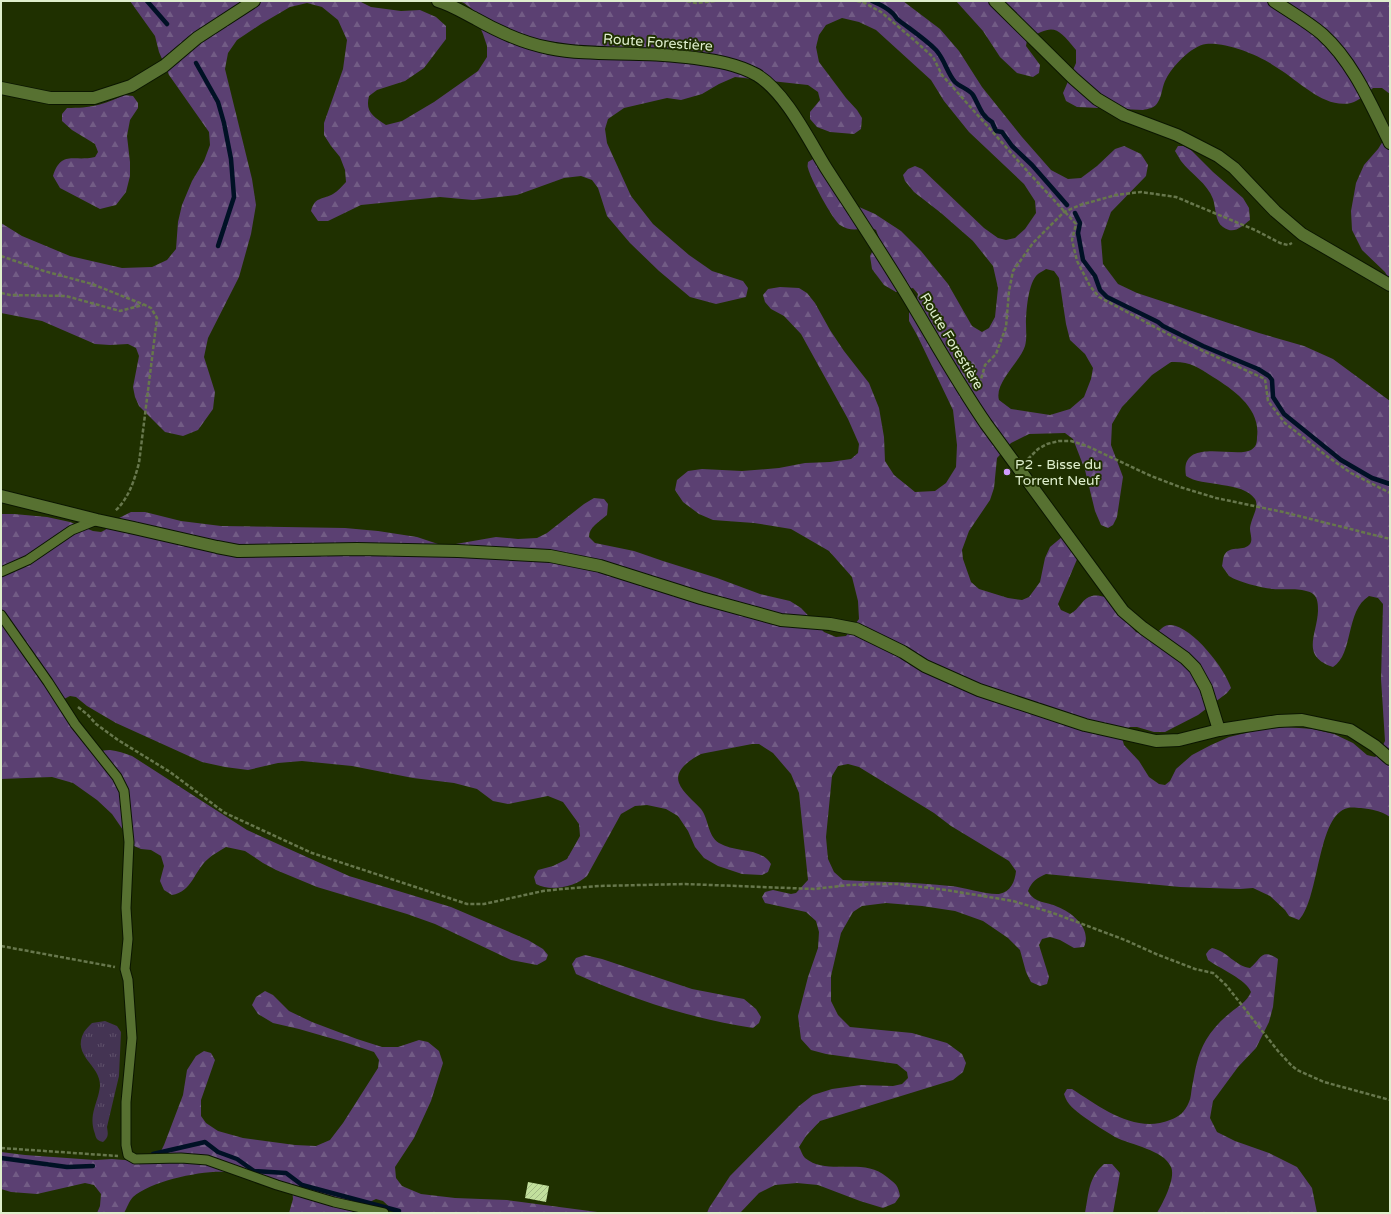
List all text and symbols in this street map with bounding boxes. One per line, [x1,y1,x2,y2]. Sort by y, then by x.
street label: Route Forestière [603,30,713,55]
street label: Route Forestière [916,290,987,393]
place label: P2 - Bisse du Torrent Neuf [1015,456,1102,489]
marker: P2 - Bisse du Torrent Neuf [1002,467,1012,477]

